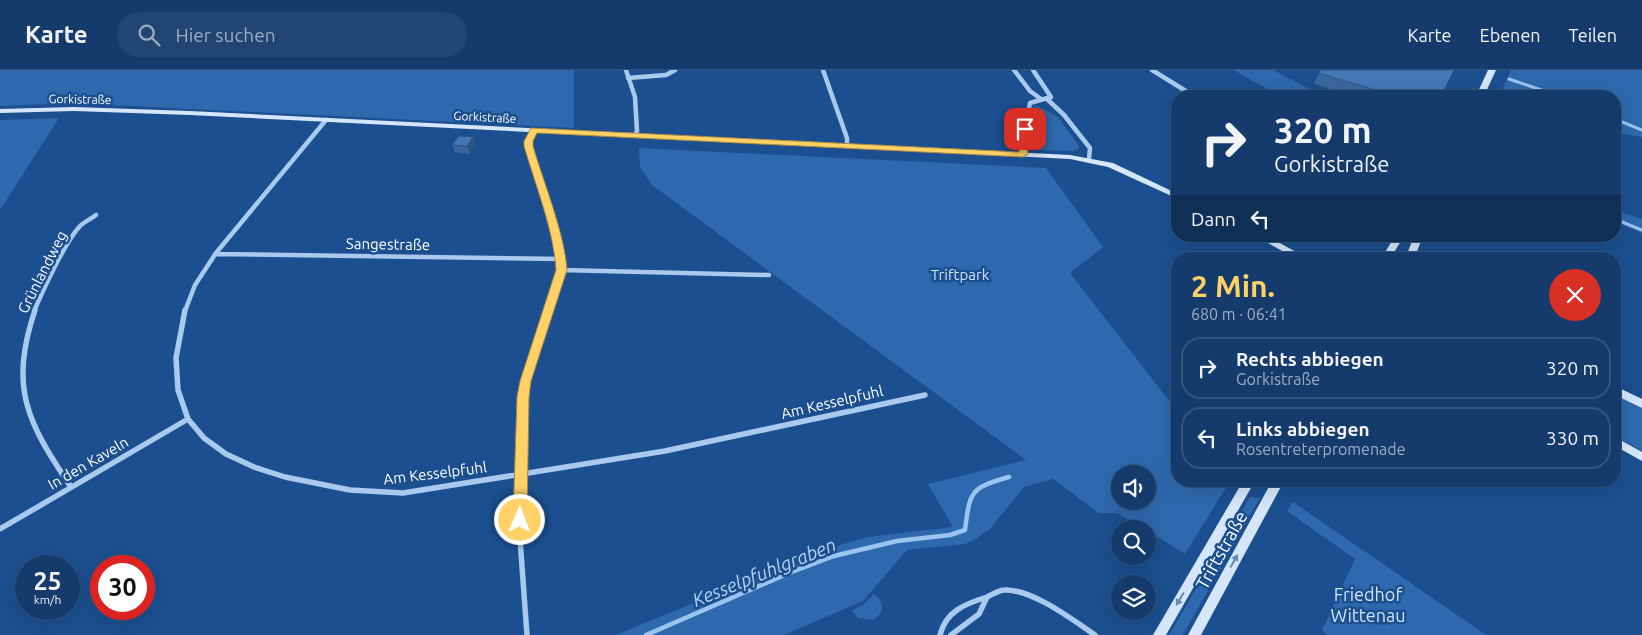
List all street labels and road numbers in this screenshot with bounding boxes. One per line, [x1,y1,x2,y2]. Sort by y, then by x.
street label: Gorkistraße [48,92,112,106]
street label: Gorkistraße [453,109,517,125]
street label: Grünlandweg [14,228,70,316]
street label: Sangestraße [346,235,430,253]
street label: Am Kesselpfuhl [779,382,885,422]
street label: In den Kaveln [45,433,131,493]
street label: Am Kesselpfuhl [382,458,488,488]
street label: Triftstraße [1191,507,1251,593]

